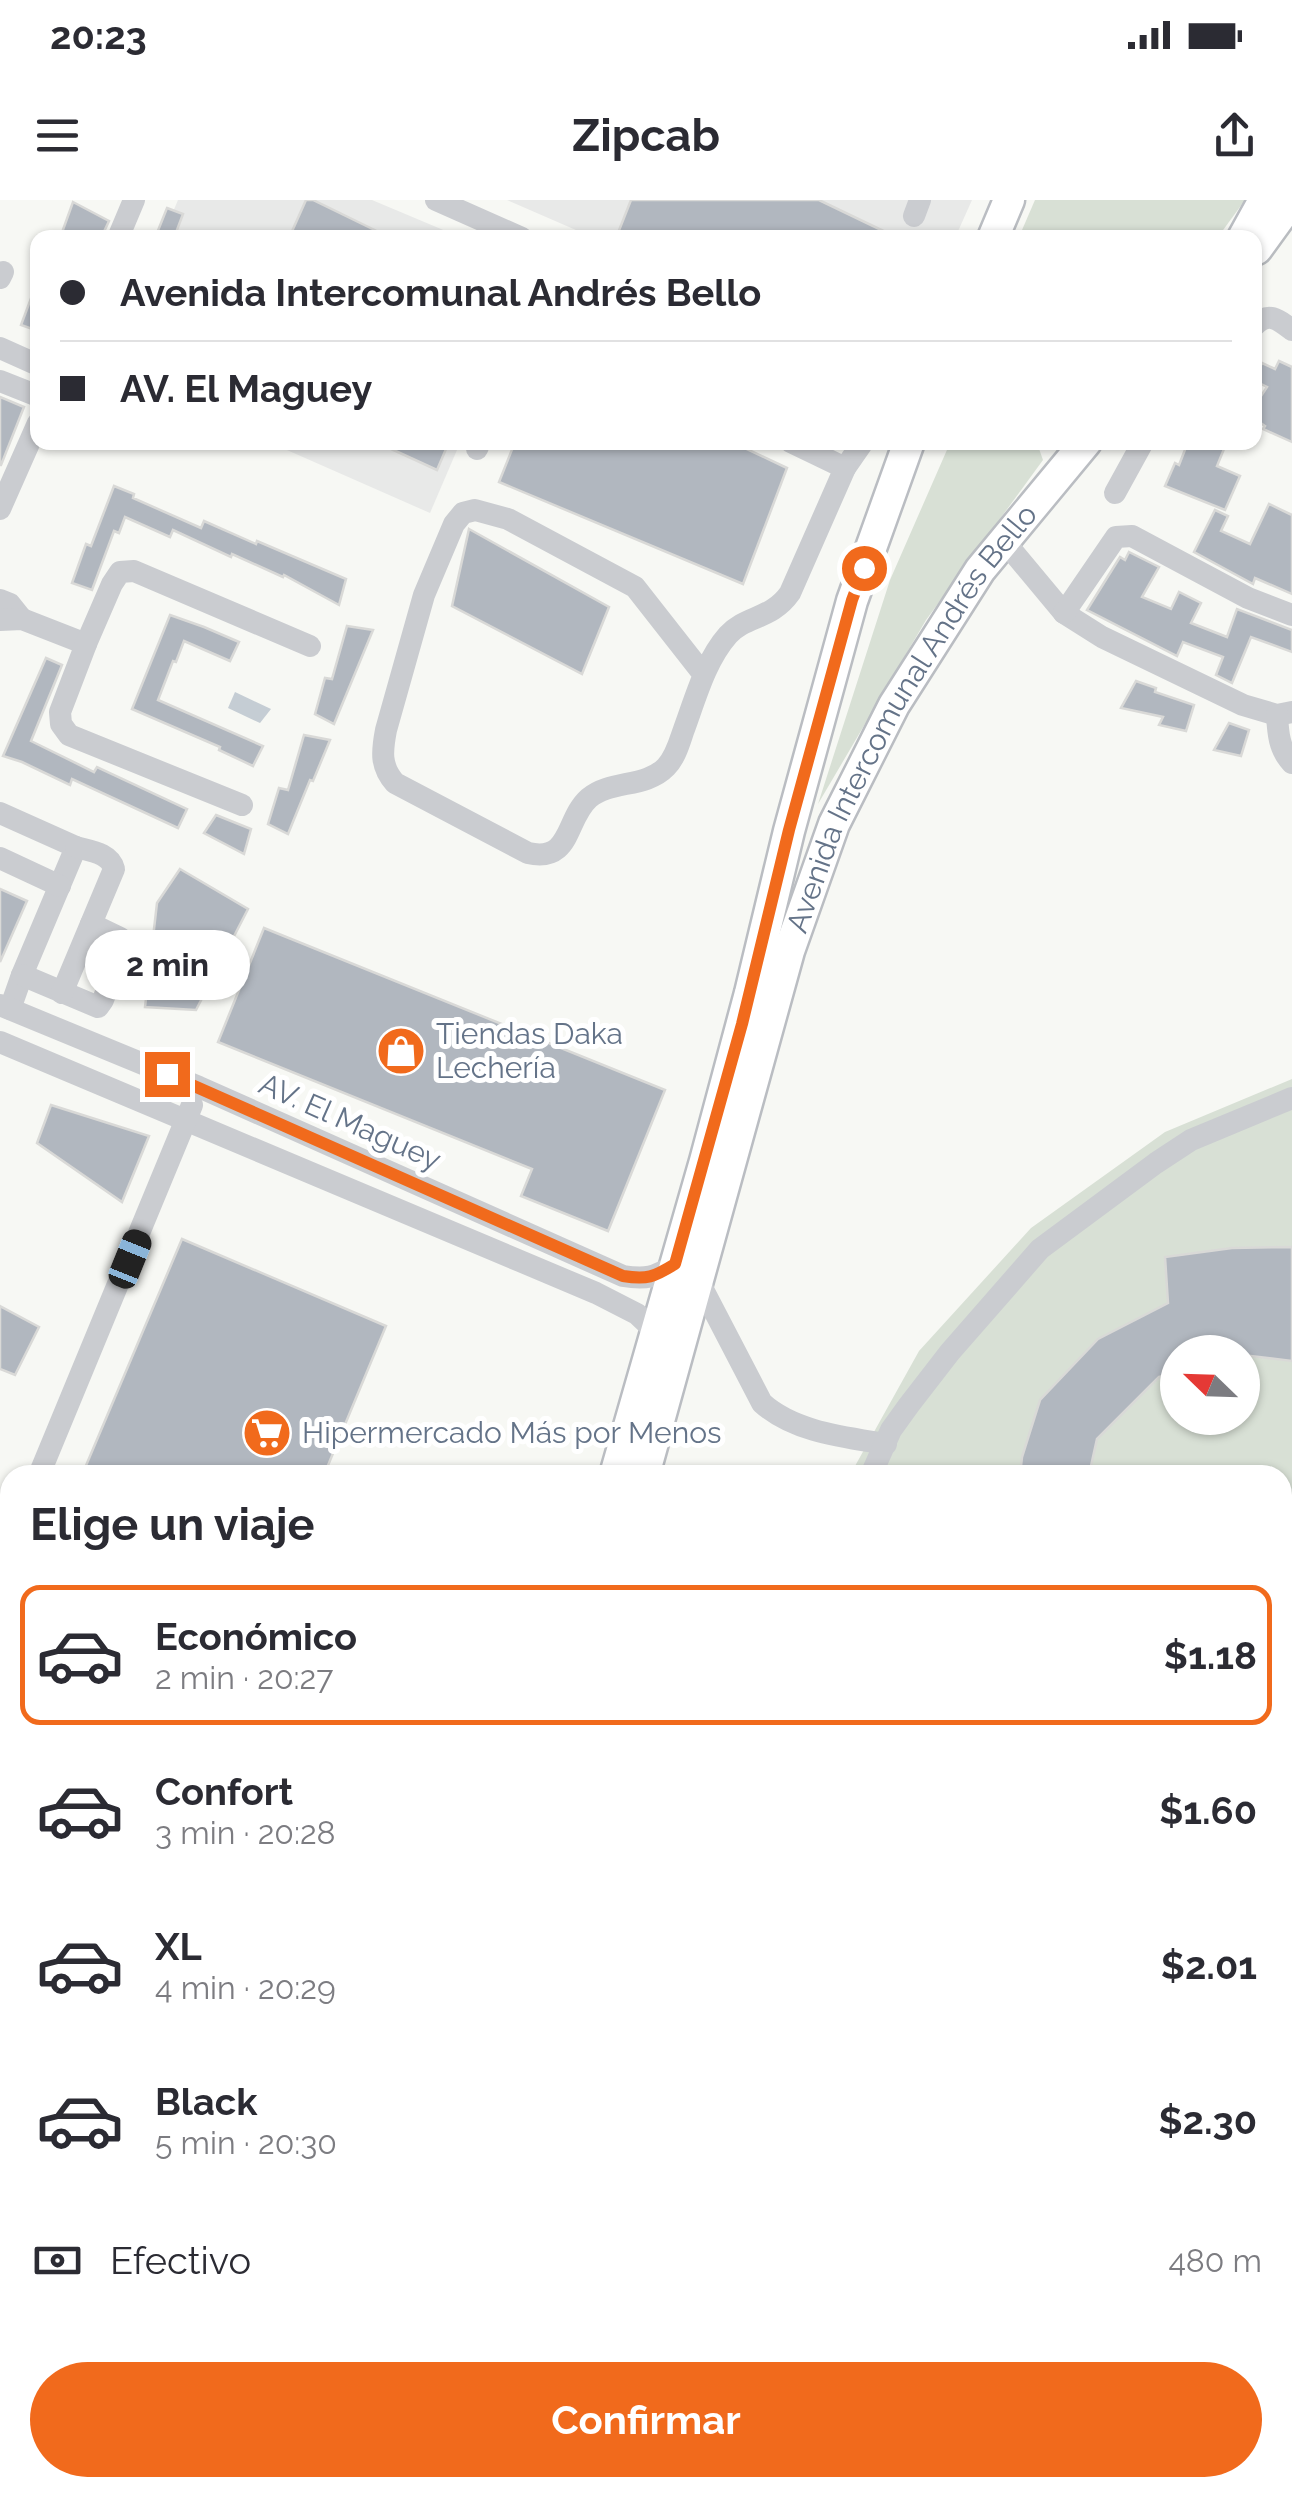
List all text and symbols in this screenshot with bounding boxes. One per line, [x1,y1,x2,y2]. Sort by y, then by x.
text: 20:23 [50,13,147,58]
icon: menu [30,108,85,163]
icon: share [1207,108,1262,163]
text: Zipcab [572,109,720,162]
text: Avenida Intercomunal Andrés Bello [120,270,761,315]
text: AV. El Maguey [120,366,372,411]
street label: Avenida Intercomunal Andrés Bello [779,497,1044,937]
route start [842,546,887,591]
callout: 2 min [84,929,250,999]
text: 2 min [126,946,209,983]
place label: Tiendas Daka Lechería [436,1016,623,1085]
shop icon: Tiendas Daka Lechería [375,1025,427,1077]
route end [145,1052,190,1097]
street label: AV. El Maguey [254,1066,447,1177]
car [105,1226,155,1292]
north arrow [1160,1335,1260,1435]
map controls [1160,1335,1260,1435]
supermarket icon: Hipermercado Más por Menos [241,1407,293,1459]
place label: Hipermercado Más por Menos [302,1415,722,1450]
text: Elige un viaje [30,1498,314,1551]
icon: car [35,1610,125,1700]
text: Económico [155,1614,357,1659]
text: $1.18 [1164,1633,1257,1678]
text: 2 min · 20:27 [155,1659,333,1696]
icon: car [35,1765,125,1855]
text: Confort [155,1769,293,1814]
text: $1.60 [1159,1788,1257,1833]
text: 3 min · 20:28 [155,1814,336,1851]
icon: car [35,1920,125,2010]
text: XL [155,1924,202,1969]
text: $2.01 [1161,1943,1257,1988]
text: 4 min · 20:29 [155,1969,336,2006]
icon: car [35,2075,125,2165]
text: Black [155,2079,257,2124]
text: $2.30 [1158,2098,1257,2143]
text: 5 min · 20:30 [155,2124,337,2161]
icon: cash [30,2233,85,2288]
text: Efectivo [110,2238,251,2283]
text: 480 m [1168,2242,1262,2279]
button: Confirmar [30,2362,1262,2477]

